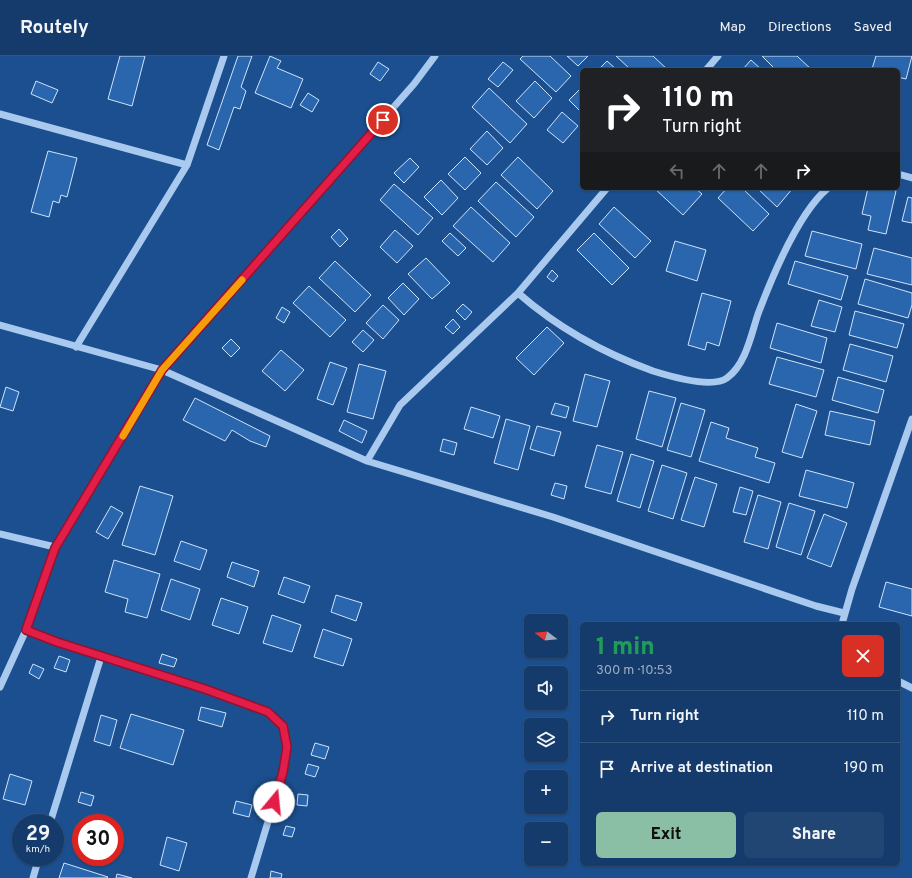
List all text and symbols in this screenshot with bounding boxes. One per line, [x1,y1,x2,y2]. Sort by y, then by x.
text: Routely [20,16,89,40]
text: Map [720,19,746,36]
text: Directions [768,19,832,36]
text: Saved [854,19,892,36]
text: 110 m [662,81,734,117]
icon: right [596,84,648,136]
pin [366,103,400,137]
icon: arrive [372,109,394,131]
text: Turn right [662,116,742,139]
icon: left [666,160,688,182]
icon: ahead [708,160,730,182]
icon: ahead [750,160,772,182]
icon: right [792,160,814,182]
north arrow [524,614,568,658]
map controls [524,614,568,866]
text: 1 min [596,633,655,663]
button: close [842,635,884,677]
text: 300 m · 10:53 [596,663,672,679]
button: sound [524,666,568,710]
icon: right [596,706,618,728]
text: Turn right [630,707,699,726]
text: 110 m [847,707,884,726]
button: layers [524,718,568,762]
icon: arrive [596,758,618,780]
text: Arrive at destination [630,759,773,778]
text: 190 m [844,759,884,778]
button: + [524,770,568,814]
position arrow [253,781,295,823]
button: Exit [596,812,736,858]
button: Share [744,812,884,858]
speed limit sign: 30 [72,814,124,866]
text: 29 [26,822,50,848]
button: − [524,822,568,866]
text: km/h [26,843,50,856]

